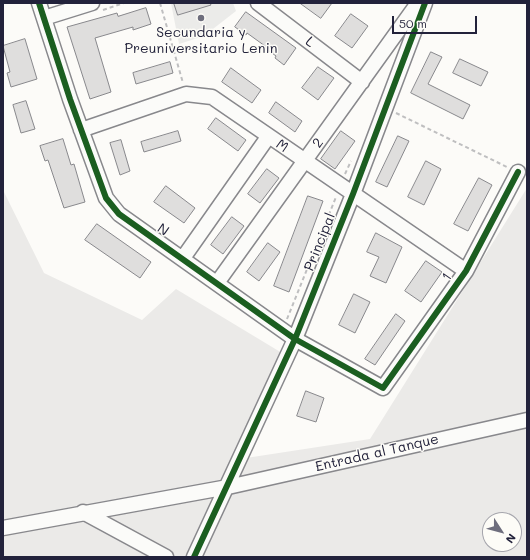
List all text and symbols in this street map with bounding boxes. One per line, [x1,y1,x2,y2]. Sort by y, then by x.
scale bar [394,8,479,34]
marker: Secundaria y Preuniversitario Lenin [196,13,206,23]
text: 50 m [399,15,427,31]
place label: Secundaria y Preuniversitario Lenin [125,25,277,58]
street label: L [302,33,318,51]
street label: 2 [309,135,327,151]
street label: M [273,136,291,156]
street label: Principal [301,211,339,273]
street label: N [154,220,172,240]
street label: 1 [438,270,456,284]
street label: Entrada al Tanque [314,431,440,475]
north arrow [482,512,522,552]
text: N [503,531,520,547]

